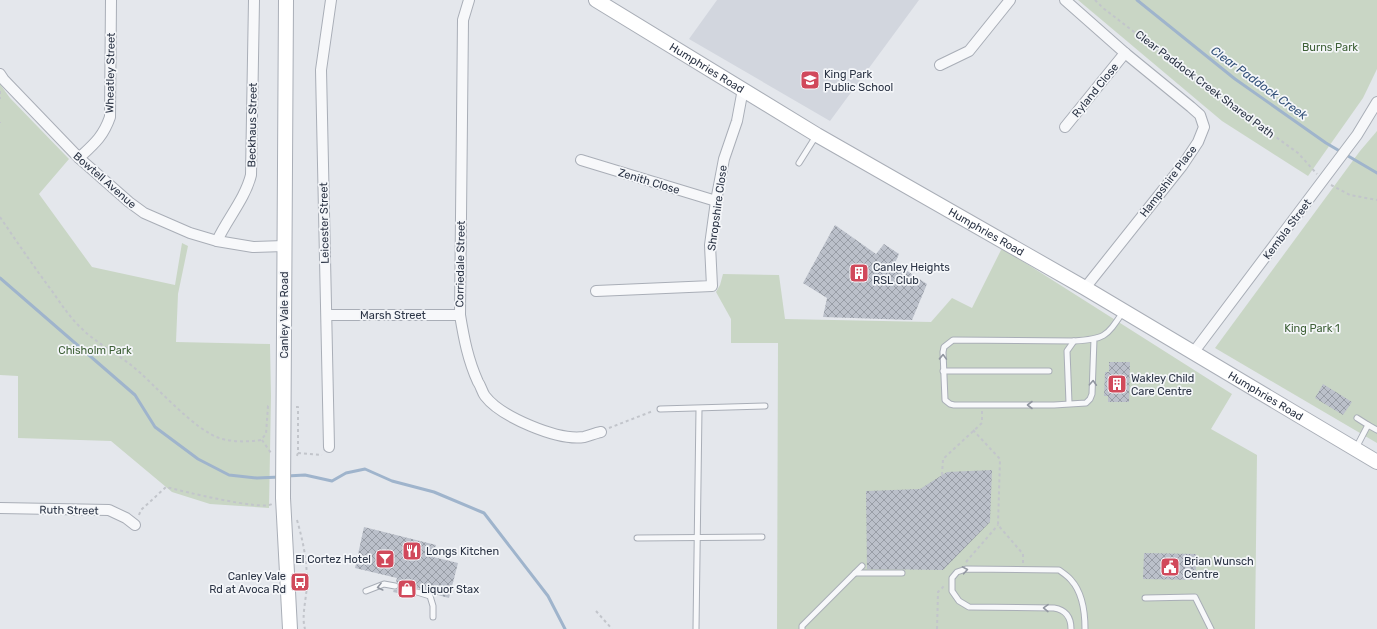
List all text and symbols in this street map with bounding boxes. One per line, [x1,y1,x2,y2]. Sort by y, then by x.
street label: Clear Paddock Creek Shared Path [1133,28,1277,141]
street label: Wheatley Street [103,32,118,114]
street label: Humphries Road [667,40,746,96]
park label: Burns Park [1302,41,1358,54]
water label: Clear Paddock Creek [1208,43,1311,123]
street label: Ryland Close [1070,61,1121,120]
place label: King Park Public School [824,68,893,94]
school or university icon: King Park Public School [799,69,821,91]
street label: Beckhaus Street [245,82,260,167]
street label: Hampshire Place [1137,143,1200,220]
street label: Bowtell Avenue [71,150,139,211]
street label: Shropshire Close [705,164,730,252]
street label: Zenith Close [616,166,681,197]
street label: Leicester Street [317,181,332,264]
street label: Kembla Street [1261,196,1315,262]
street label: Humphries Road [946,205,1026,259]
street label: Corriedale Street [453,220,468,308]
place label: Canley Heights RSL Club [873,261,950,287]
building icon: Canley Heights RSL Club [848,262,870,284]
street label: Canley Vale Road [278,271,291,359]
street label: Marsh Street [360,309,427,322]
park label: King Park 1 [1284,322,1340,335]
park label: Chisholm Park [58,344,132,357]
one-way arrow [939,354,947,360]
street label: Humphries Road [1226,369,1305,423]
place label: Wakley Child Care Centre [1131,372,1194,398]
building icon: Wakley Child Care Centre [1106,373,1128,395]
one-way arrow [1089,380,1097,386]
one-way arrow [1027,401,1033,409]
street label: Ruth Street [39,503,99,518]
restaurant icon: Longs Kitchen [401,540,423,562]
place label: Longs Kitchen [426,545,499,558]
bar icon: El Cortez Hotel [374,548,396,570]
place label: El Cortez Hotel [295,553,371,566]
place label: Brian Wunsch Centre [1184,555,1254,581]
public building icon: Brian Wunsch Centre [1159,556,1181,578]
one-way arrow [962,566,968,575]
place label: Canley Vale Rd at Avoca Rd [209,570,286,596]
bus stop icon: Canley Vale Rd at Avoca Rd [289,571,311,593]
shop icon: Liquor Stax [396,578,418,600]
one-way arrow [377,582,384,590]
place label: Liquor Stax [421,583,479,596]
one-way arrow [1043,604,1049,612]

